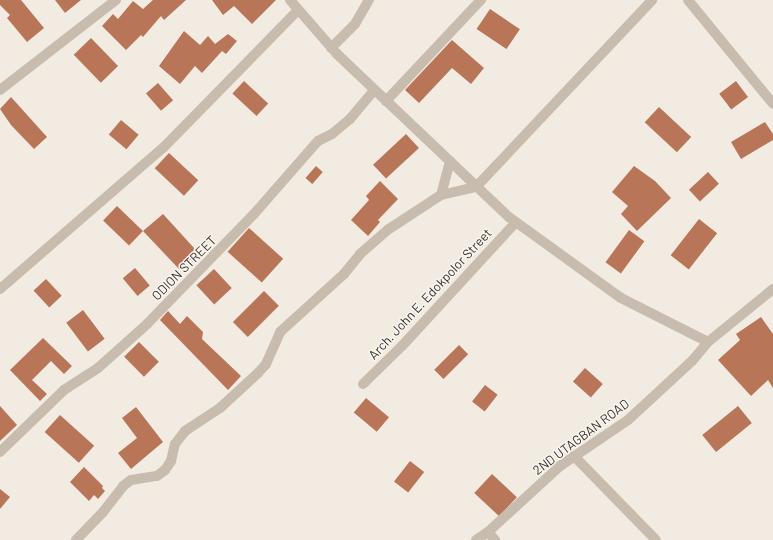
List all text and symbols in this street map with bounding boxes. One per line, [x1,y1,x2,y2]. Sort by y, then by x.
street label: Arch. John E. Edokpolor Street [365,225,495,363]
street label: ODION STREET [149,233,219,303]
street label: 2ND UTAGBAN ROAD [530,396,632,478]

